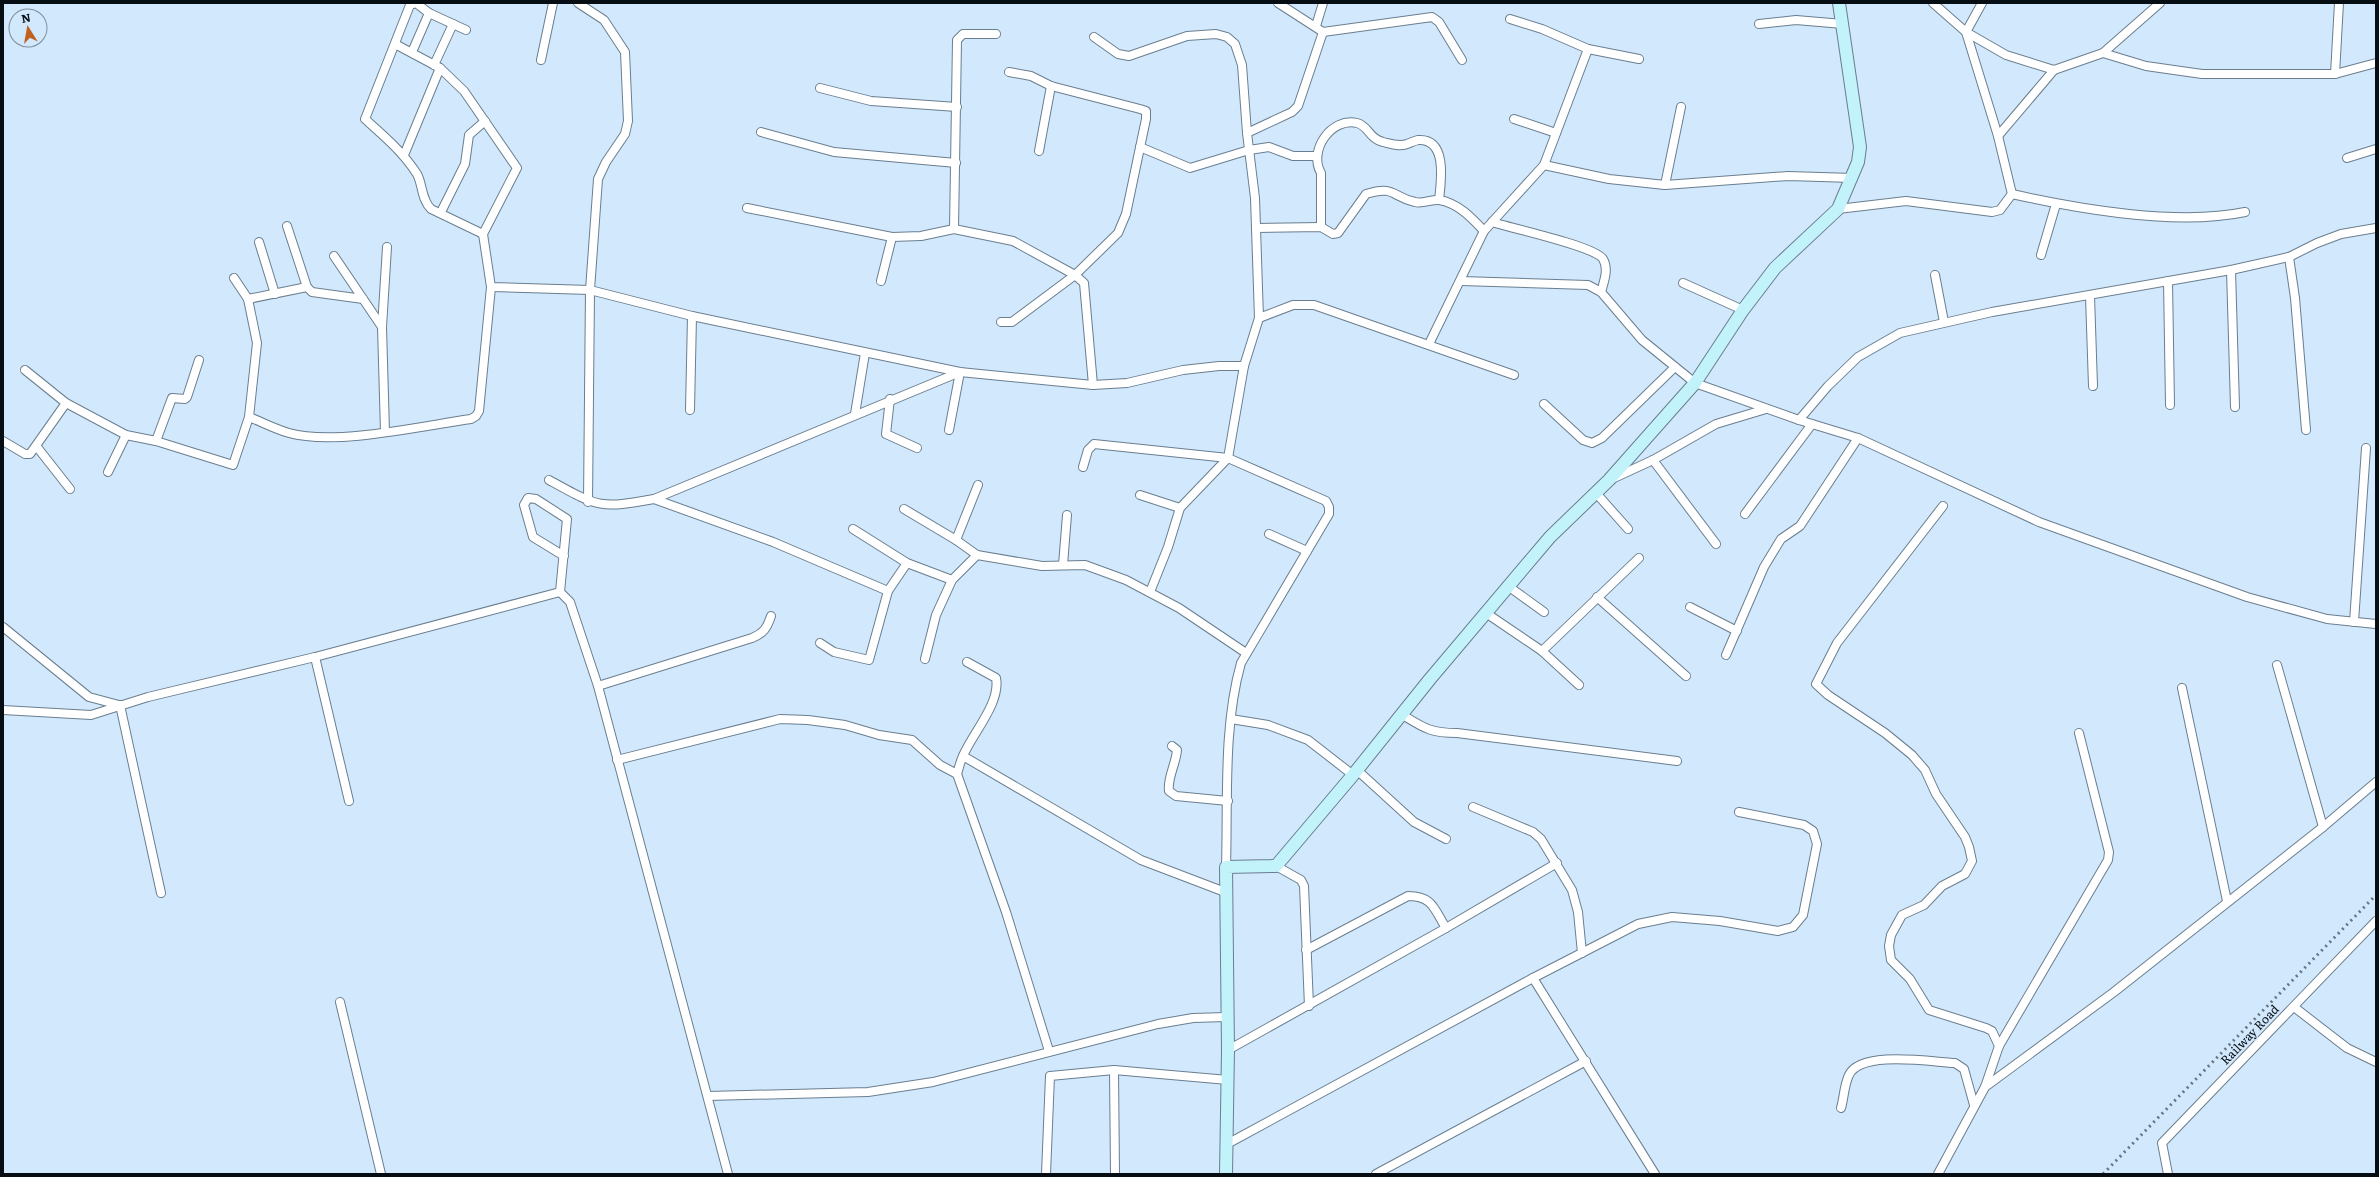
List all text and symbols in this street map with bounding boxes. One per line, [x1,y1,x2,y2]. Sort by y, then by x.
north arrow [8,8,48,48]
text: N [20,8,32,26]
street label: Railway Road [2216,1000,2283,1068]

